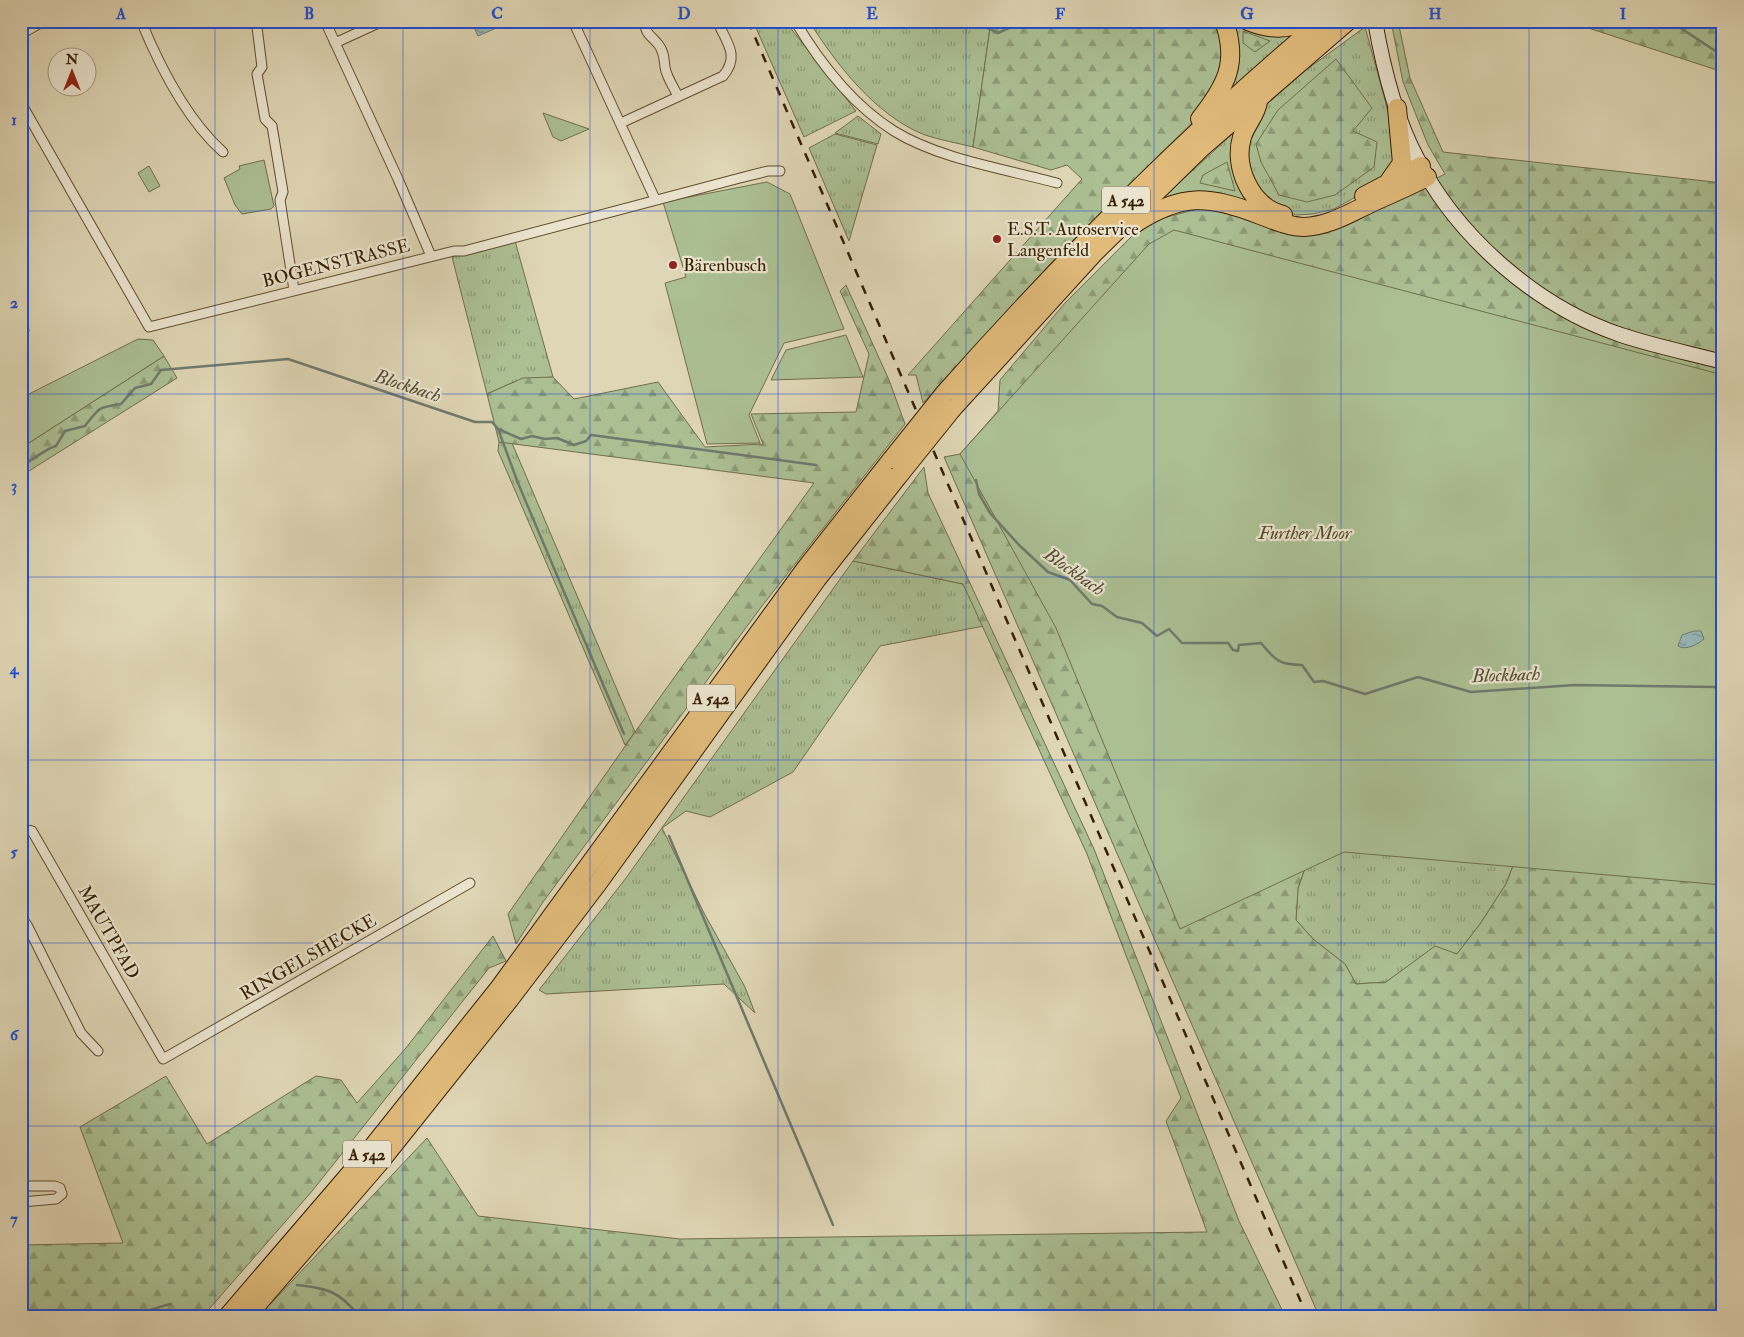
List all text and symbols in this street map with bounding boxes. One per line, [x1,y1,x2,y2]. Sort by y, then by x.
text: A [115,4,127,24]
text: B [304,4,314,24]
text: C [491,4,503,24]
text: D [677,4,691,24]
text: E [866,4,878,24]
text: F [1055,4,1065,24]
text: G [1240,4,1254,24]
text: H [1428,4,1442,24]
text: I [1620,4,1627,24]
north arrow [48,48,98,98]
text: N [65,51,79,68]
text: 1 [11,110,17,130]
road number: A 542 [1102,186,1150,214]
place label: E.S.T. Autoservice Langenfeld [1007,218,1139,262]
marker: E.S.T. Autoservice Langenfeld [991,233,1003,245]
street label: BOGENSTRASSE [260,234,412,293]
place label: Bärenbusch [683,254,767,277]
marker: Bärenbusch [667,259,679,271]
text: 2 [10,293,18,313]
water label: Blockbach [370,364,444,408]
text: 3 [11,476,17,496]
park label: Further Moor [1257,522,1353,545]
water label: Blockbach [1039,542,1109,601]
text: 4 [9,659,20,679]
water label: Blockbach [1470,662,1541,688]
road number: A 542 [687,684,735,711]
text: 5 [10,842,18,862]
street label: MAUTPFAD [73,881,145,983]
street label: RINGELSHECKE [236,909,381,1006]
text: 6 [10,1025,20,1045]
road number: A 542 [343,1140,391,1168]
text: 7 [10,1209,18,1229]

